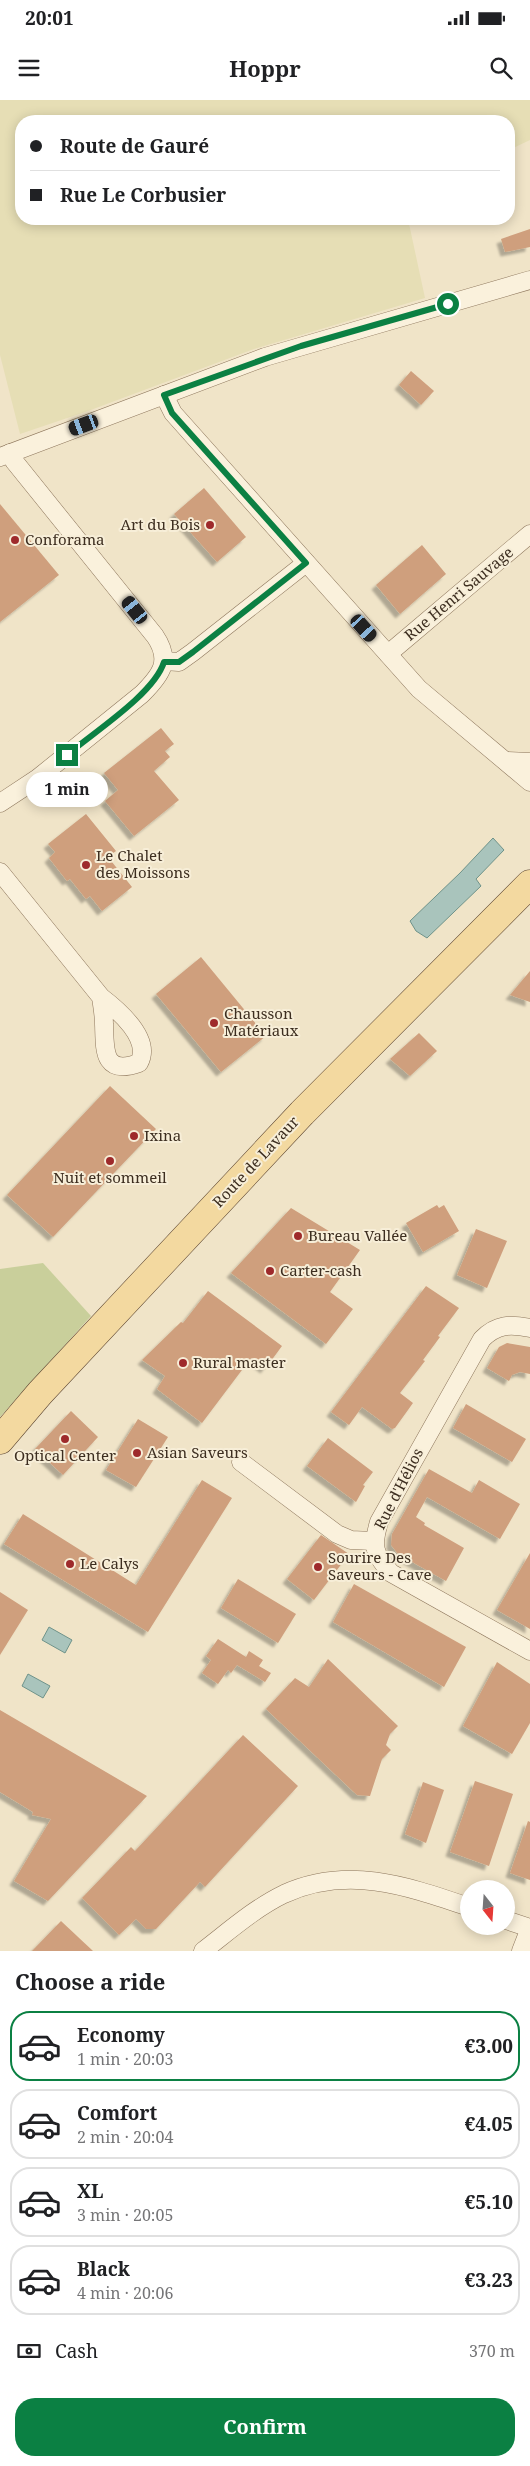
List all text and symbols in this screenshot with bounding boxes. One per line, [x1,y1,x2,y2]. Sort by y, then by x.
text: 20:01 [25,5,74,31]
text: Hoppr [229,53,301,83]
icon: menu [15,54,43,82]
icon: search [487,54,515,82]
text: Route de Gauré [60,133,209,159]
text: Rue Le Corbusier [60,182,226,208]
route start [437,293,459,315]
car [67,413,100,437]
place label: Art du Bois [121,514,200,534]
marker: Art du Bois [204,519,216,531]
place label: Conforama [25,529,105,549]
marker: Conforama [9,534,21,546]
street label: Rue Henri Sauvage [400,542,517,645]
car [119,594,150,626]
car [348,612,379,644]
route end [56,744,78,766]
callout: 1 min [26,772,108,808]
text: 1 min [44,778,90,800]
place label: Le Chalet des Moissons [96,845,190,882]
marker: Le Chalet des Moissons [80,859,92,871]
place label: Chausson Matériaux [224,1003,299,1040]
marker: Chausson Matériaux [208,1017,220,1029]
street label: Route de Lavaur [208,1111,303,1211]
place label: Ixina [144,1125,181,1145]
marker: Ixina [128,1130,140,1142]
marker: Nuit et sommeil [104,1155,116,1167]
place label: Nuit et sommeil [53,1167,167,1187]
place label: Bureau Vallée [308,1225,407,1245]
marker: Bureau Vallée [292,1230,304,1242]
place label: Carter-cash [280,1260,362,1280]
marker: Carter-cash [264,1265,276,1277]
place label: Rural master [193,1352,286,1372]
marker: Rural master [177,1357,189,1369]
marker: Optical Center [59,1433,71,1445]
place label: Asian Saveurs [147,1442,248,1462]
street label: Rue d'Hélios [369,1444,427,1533]
place label: Optical Center [14,1445,116,1465]
marker: Asian Saveurs [131,1447,143,1459]
place label: Sourire Des Saveurs - Cave [328,1547,432,1584]
place label: Le Calys [80,1553,139,1573]
marker: Le Calys [64,1558,76,1570]
marker: Sourire Des Saveurs - Cave [312,1561,324,1573]
north arrow [460,1880,515,1935]
map controls [460,1880,515,1935]
text: Choose a ride [15,1966,165,1996]
text: Economy [77,2022,165,2048]
icon: car [17,2024,62,2069]
text: €3.00 [465,2033,513,2059]
text: 1 min · 20:03 [77,2048,173,2070]
text: Comfort [77,2100,157,2126]
icon: car [17,2102,62,2147]
text: €4.05 [465,2111,513,2137]
text: 2 min · 20:04 [77,2126,173,2148]
text: XL [77,2178,103,2204]
icon: car [17,2180,62,2225]
text: €5.10 [465,2189,513,2215]
text: 3 min · 20:05 [77,2204,173,2226]
text: Black [77,2256,130,2282]
icon: car [17,2258,62,2303]
text: €3.23 [465,2267,513,2293]
text: 4 min · 20:06 [77,2282,173,2304]
icon: cash [15,2337,43,2365]
text: Cash [55,2338,98,2364]
text: 370 m [469,2340,515,2362]
button: Confirm [15,2398,515,2456]

